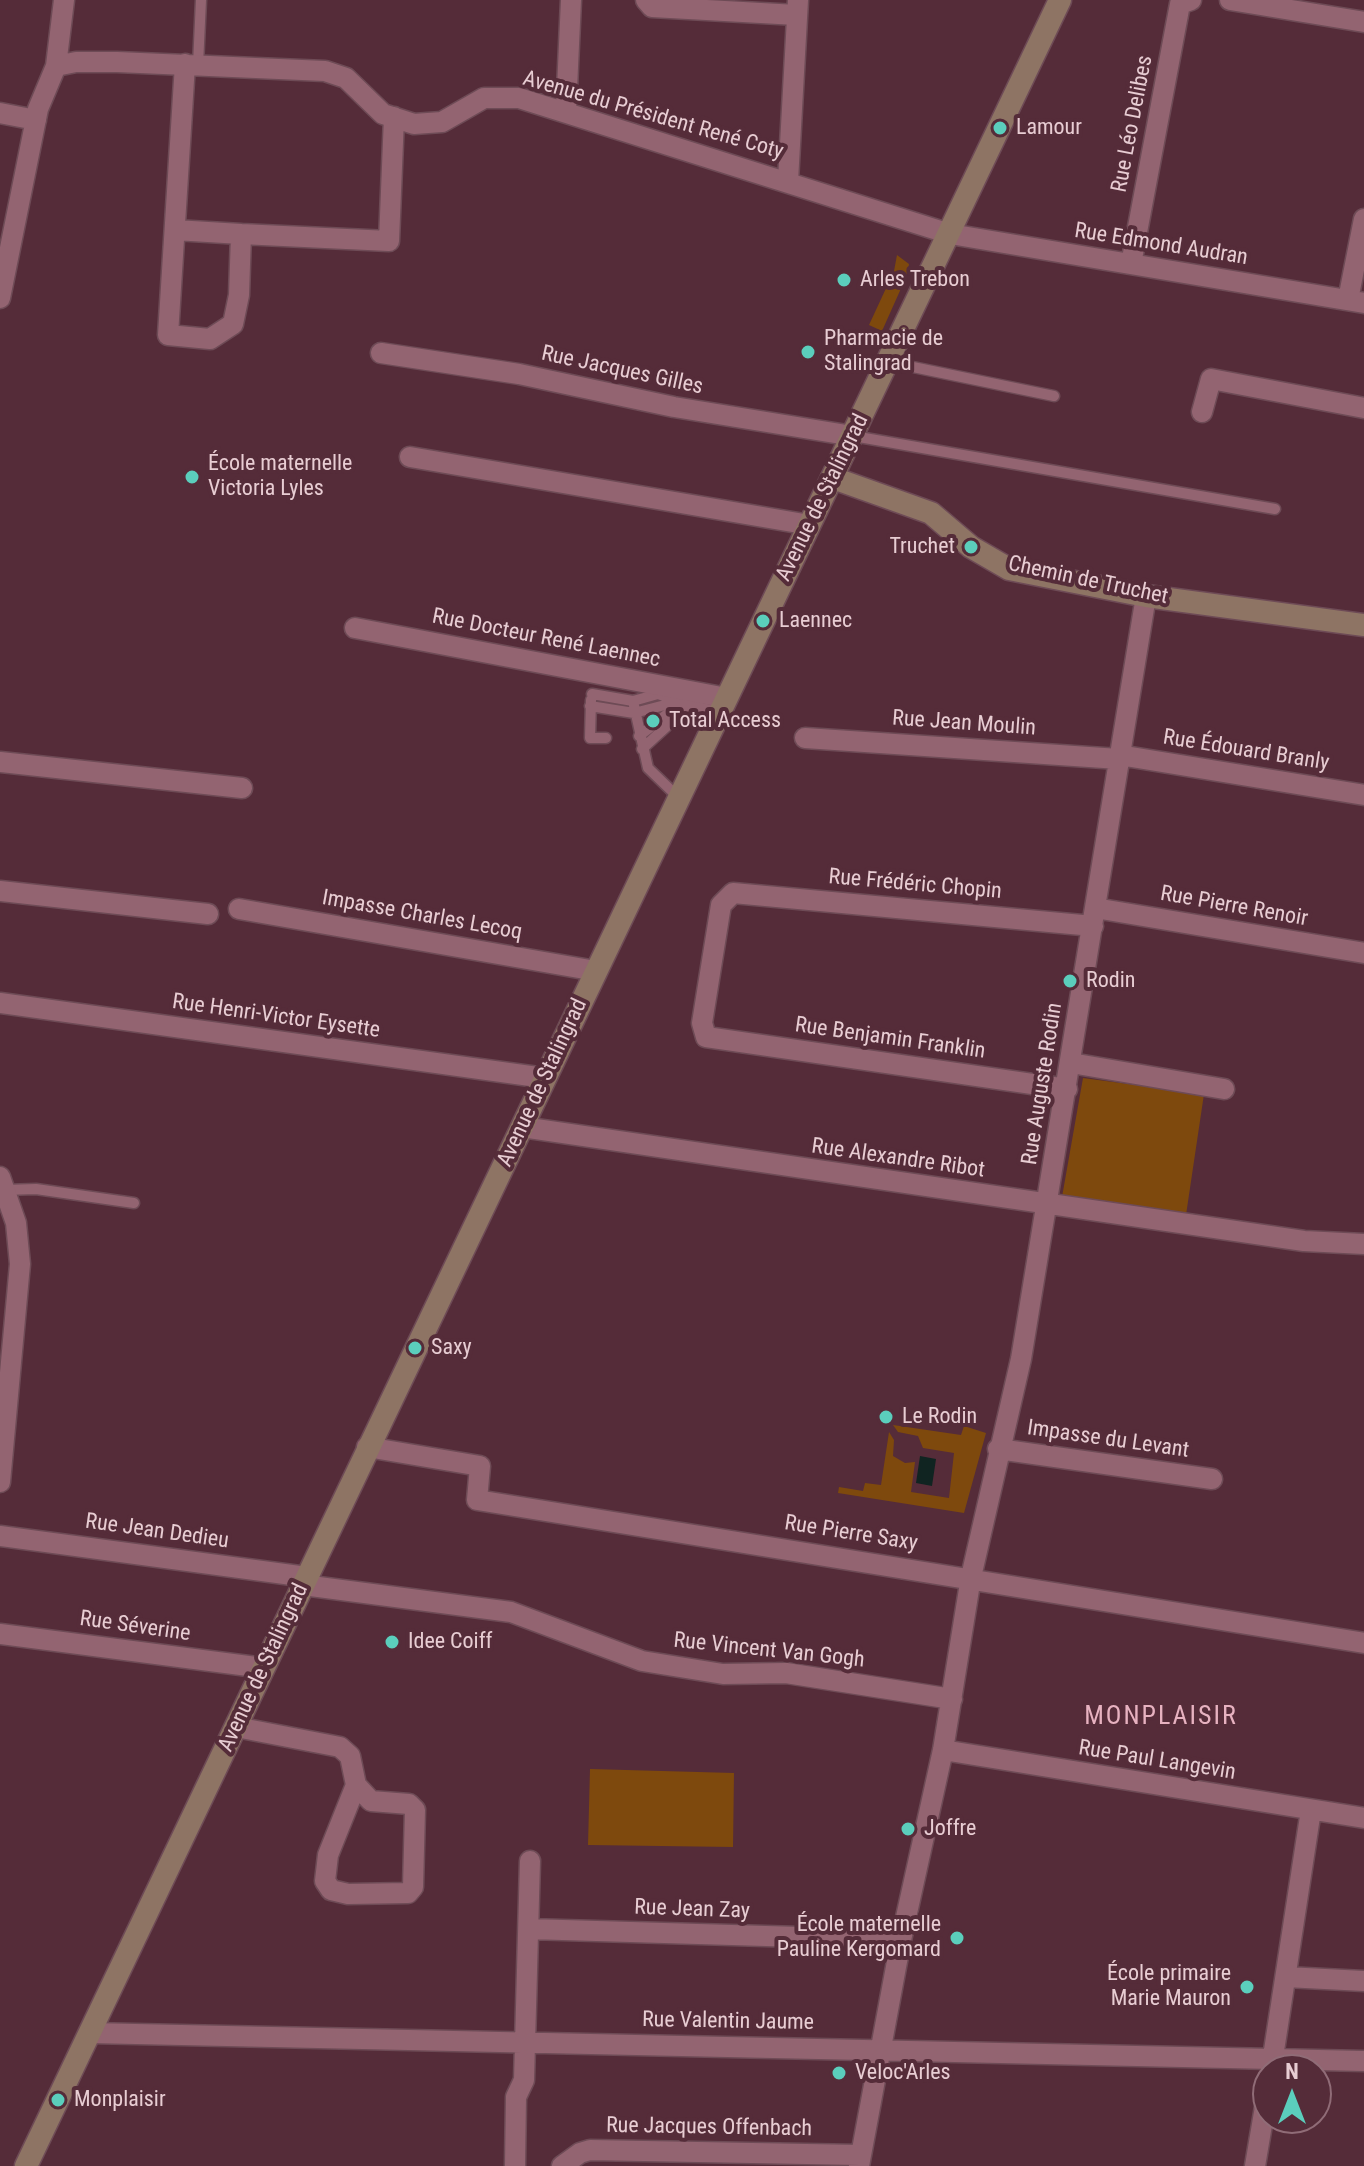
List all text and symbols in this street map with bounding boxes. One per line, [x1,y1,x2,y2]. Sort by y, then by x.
street label: Rue Léo Delibes [1107,53,1159,195]
street label: Avenue du Président René Coty [520,66,786,166]
place label: Lamour [1016,115,1082,141]
marker: Lamour [991,119,1009,137]
street label: Rue Edmond Audran [1072,218,1250,272]
place label: Arles Trebon [860,267,970,293]
marker: Arles Trebon [835,271,853,289]
place label: Pharmacie de Stalingrad [824,326,943,378]
street label: Rue Jacques Gilles [539,341,705,401]
marker: Pharmacie de Stalingrad [799,343,817,361]
street label: Avenue de Stalingrad [771,410,875,586]
place label: École maternelle Victoria Lyles [208,451,352,502]
marker: École maternelle Victoria Lyles [183,468,201,486]
place label: Truchet [889,534,955,560]
marker: Truchet [962,538,980,556]
street label: Chemin de Truchet [1006,551,1170,611]
street label: Rue Docteur René Laennec [430,604,662,674]
place label: Laennec [779,608,852,634]
marker: Laennec [754,612,772,630]
street label: Rue Jean Moulin [891,706,1037,742]
place label: Total Access [669,708,781,734]
marker: Total Access [644,712,662,730]
street label: Rue Édouard Branly [1161,725,1331,777]
street label: Rue Frédéric Chopin [827,864,1003,906]
street label: Rue Pierre Renoir [1158,881,1310,933]
street label: Impasse Charles Lecoq [320,885,524,947]
place label: Rodin [1086,968,1135,994]
marker: Rodin [1061,972,1079,990]
street label: Rue Henri-Victor Eysette [170,989,382,1045]
street label: Avenue de Stalingrad [492,995,594,1171]
street label: Rue Auguste Rodin [1017,1001,1069,1167]
street label: Rue Benjamin Franklin [793,1013,987,1065]
street label: Rue Alexandre Ribot [810,1134,986,1184]
place label: Saxy [431,1335,472,1361]
marker: Saxy [406,1339,424,1357]
place label: Le Rodin [902,1404,977,1430]
marker: Le Rodin [877,1408,895,1426]
street label: Impasse du Levant [1025,1416,1191,1464]
street label: Rue Jean Dedieu [84,1509,230,1555]
street label: Rue Pierre Saxy [782,1510,920,1558]
street label: Avenue de Stalingrad [213,1580,315,1756]
street label: Rue Séverine [78,1606,192,1648]
street label: Rue Vincent Van Gogh [672,1628,866,1674]
place label: Idee Coiff [408,1629,493,1655]
marker: Idee Coiff [383,1633,401,1651]
district label: MONPLAISIR [1084,1701,1238,1733]
street label: Rue Paul Langevin [1077,1736,1237,1786]
place label: Joffre [924,1816,976,1842]
marker: Joffre [899,1820,917,1838]
street label: Rue Jean Zay [634,1895,750,1925]
place label: École maternelle Pauline Kergomard [777,1912,941,1964]
marker: École maternelle Pauline Kergomard [948,1929,966,1947]
place label: École primaire Marie Mauron [1107,1961,1231,2012]
marker: École primaire Marie Mauron [1238,1978,1256,1996]
street label: Rue Valentin Jaume [642,2007,814,2037]
north arrow [1252,2054,1332,2134]
text: N [1285,2059,1299,2084]
place label: Veloc'Arles [855,2060,951,2086]
marker: Veloc'Arles [830,2064,848,2082]
place label: Monplaisir [74,2087,166,2113]
marker: Monplaisir [49,2091,67,2109]
street label: Rue Jacques Offenbach [606,2113,812,2143]

